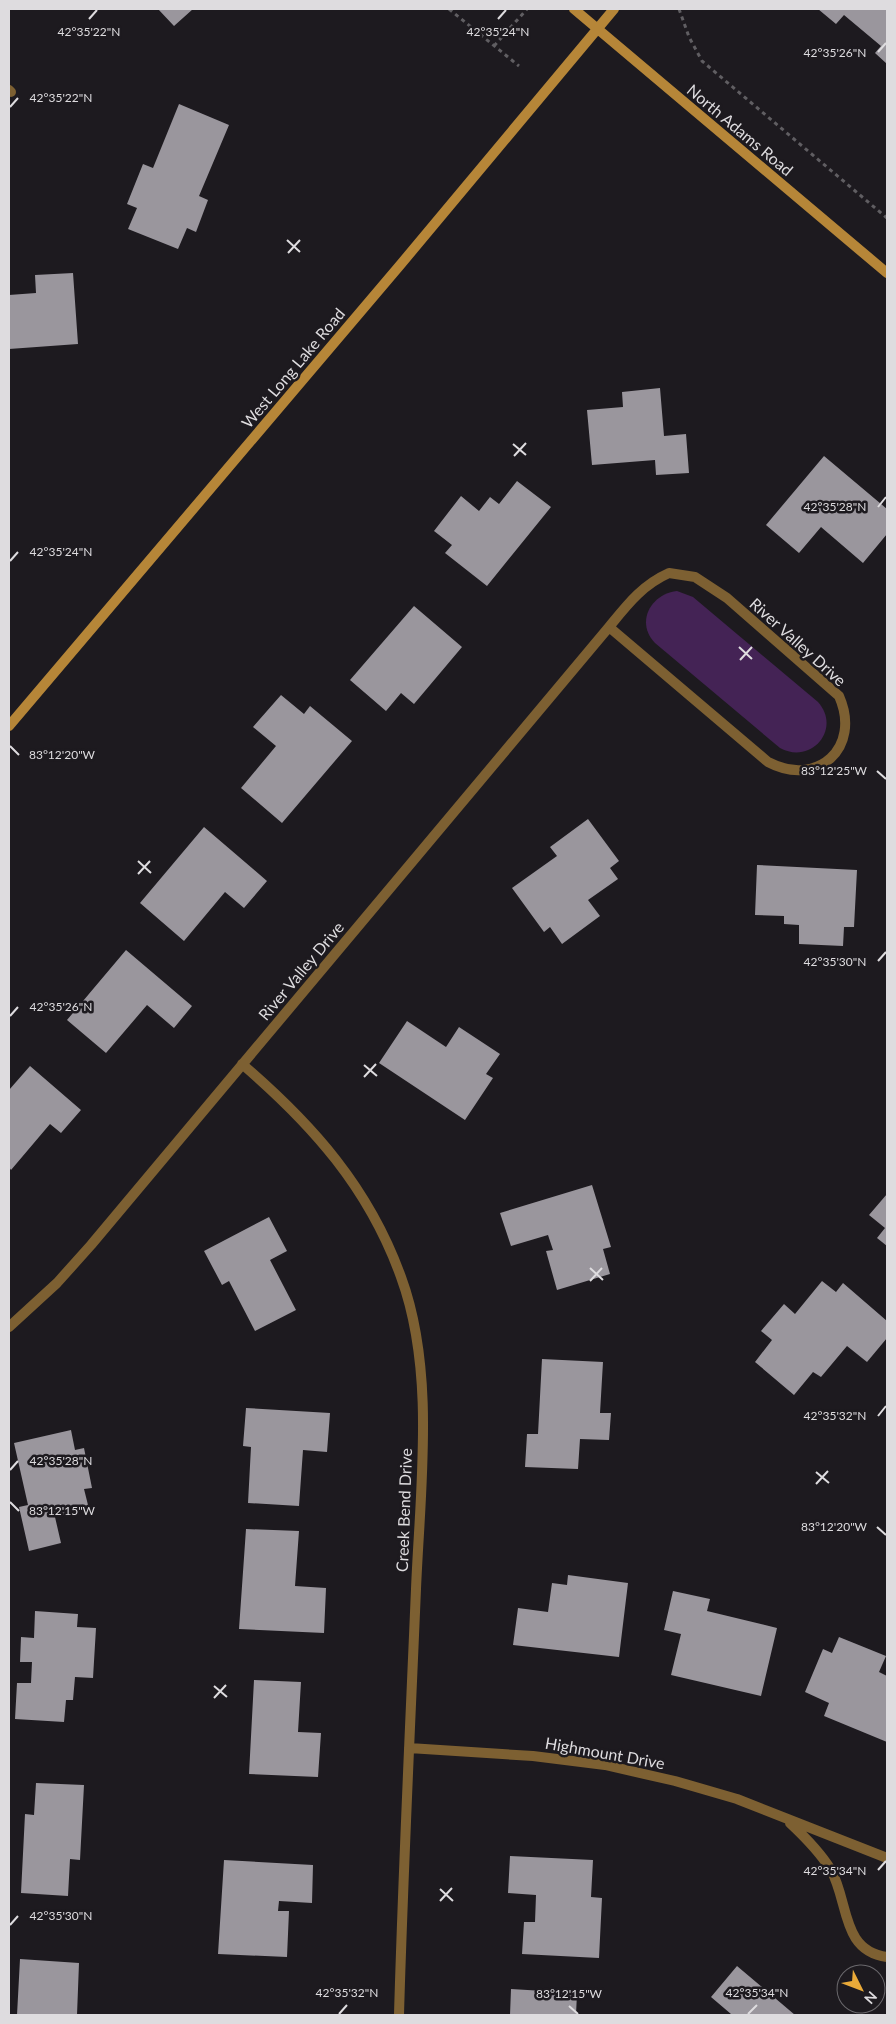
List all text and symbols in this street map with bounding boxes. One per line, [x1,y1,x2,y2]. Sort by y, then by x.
text: 42°35'22"N [58,24,120,39]
text: 42°35'24"N [467,24,529,39]
text: 42°35'26"N [804,45,866,60]
street label: North Adams Road [684,80,797,179]
text: 42°35'22"N [30,90,92,105]
street label: West Long Lake Road [237,304,348,432]
text: 42°35'28"N [804,499,866,514]
text: 42°35'24"N [30,544,92,559]
street label: River Valley Drive [746,594,850,690]
text: 83°12'20"W [29,747,96,762]
text: 83°12'25"W [801,763,868,778]
street label: River Valley Drive [254,918,347,1024]
text: 42°35'30"N [804,954,866,969]
text: 42°35'26"N [30,999,92,1014]
text: 42°35'32"N [804,1408,866,1423]
street label: Creek Bend Drive [392,1448,415,1572]
text: 42°35'28"N [30,1453,92,1468]
text: 83°12'15"W [29,1503,96,1518]
text: 83°12'20"W [801,1519,868,1534]
street label: Highmount Drive [544,1733,666,1772]
text: 42°35'34"N [804,1863,866,1878]
text: 42°35'30"N [30,1908,92,1923]
north arrow [836,1964,886,2014]
text: 42°35'32"N [316,1985,378,2000]
text: 42°35'34"N [726,1985,788,2000]
text: 83°12'15"W [536,1986,603,2001]
text: N [861,1988,881,2008]

